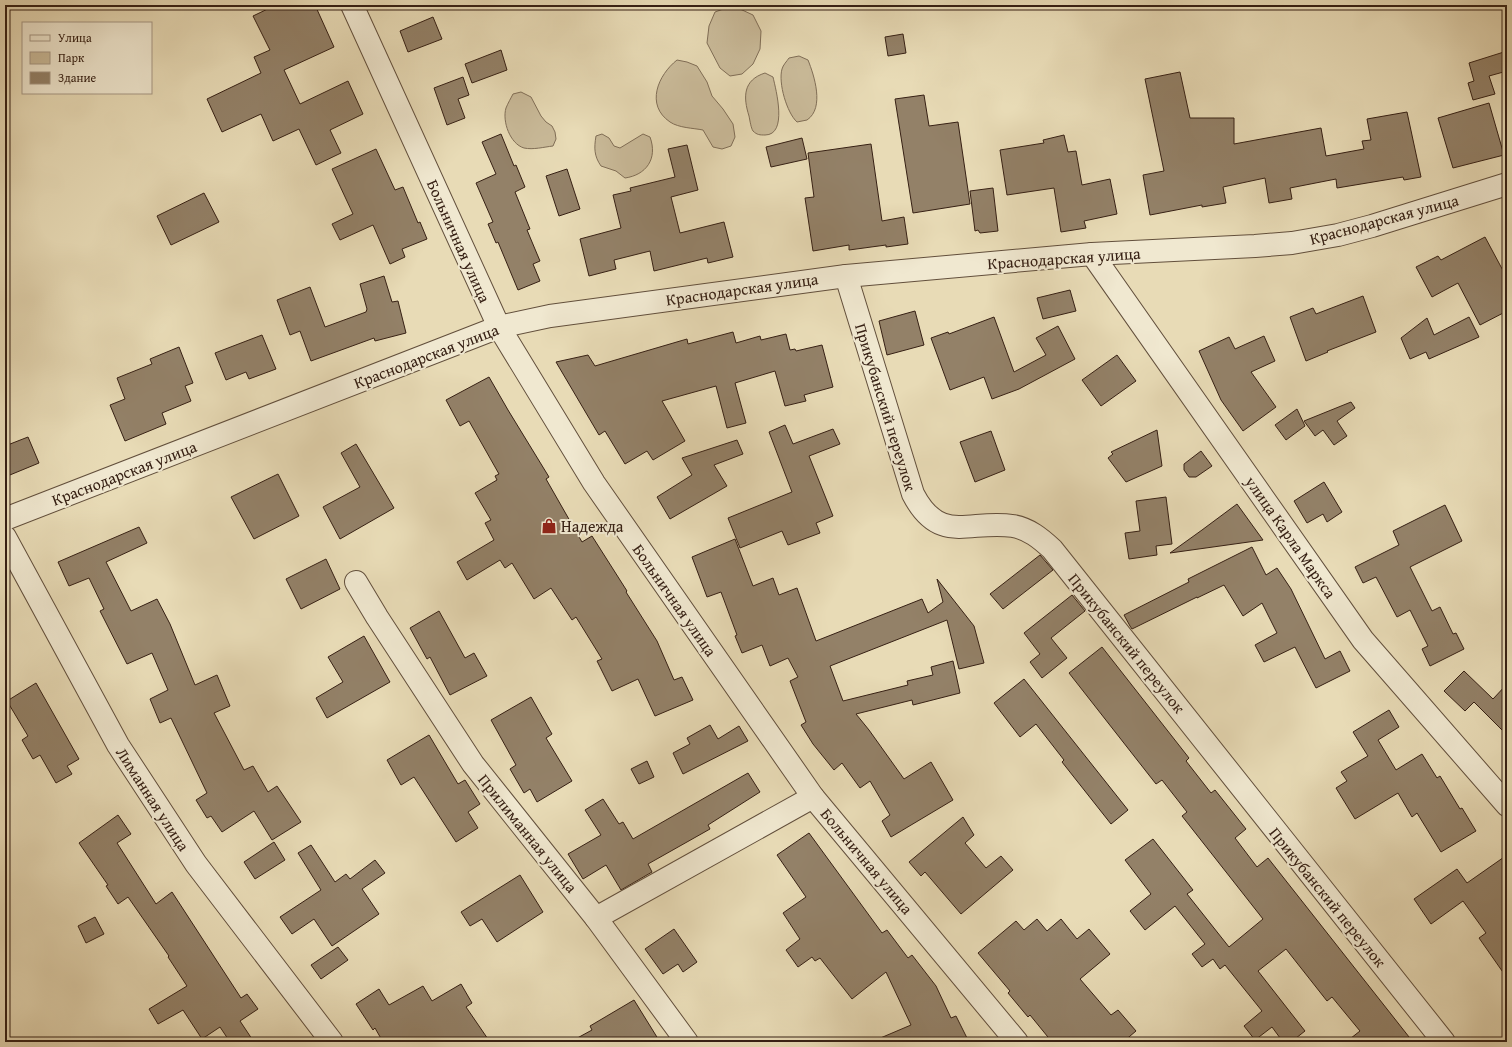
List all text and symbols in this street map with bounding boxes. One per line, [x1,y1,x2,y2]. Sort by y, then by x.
legend [22,22,152,94]
text: Улица [58,29,92,46]
text: Парк [58,49,85,66]
text: Здание [58,69,97,86]
street label: Больничная улица [421,176,497,307]
street label: Краснодарская улица [1307,187,1462,250]
street label: Краснодарская улица [987,241,1142,275]
street label: Краснодарская улица [664,266,820,312]
street label: Краснодарская улица [350,317,502,395]
street label: Прикубанский переулок [849,320,923,494]
street label: Краснодарская улица [48,434,200,512]
street label: улица Карла Маркса [1239,470,1343,603]
place label: Надежда [561,514,624,538]
shop icon: Надежда [540,517,558,535]
street label: Больничная улица [627,539,723,662]
street label: Прикубанский переулок [1063,568,1192,719]
street label: Лиманная улица [110,742,196,856]
street label: Прилиманная улица [472,768,584,898]
street label: Больничная улица [815,802,919,920]
street label: Прикубанский переулок [1264,822,1393,973]

